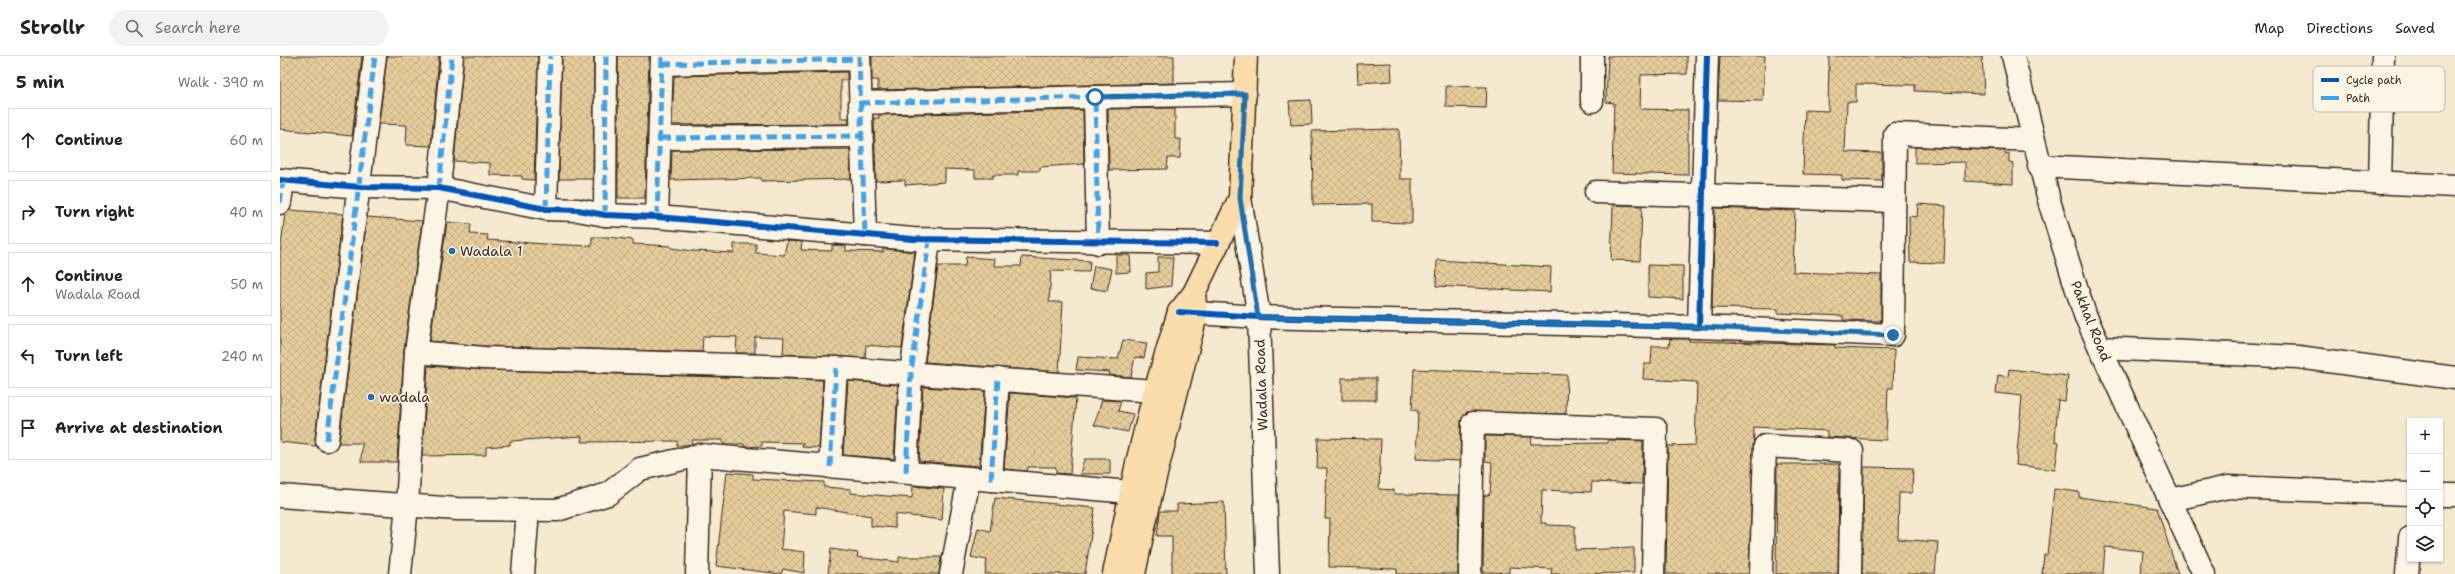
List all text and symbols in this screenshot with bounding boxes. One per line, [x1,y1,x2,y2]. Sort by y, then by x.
search box [109,10,389,46]
text: Strollr [20,15,85,40]
icon: search [123,17,145,39]
text: Search here [155,18,241,38]
text: Map [2255,19,2285,37]
text: Directions [2307,19,2373,37]
text: Saved [2395,19,2435,37]
legend [2313,66,2445,112]
text: 5 min [16,71,64,93]
text: Cycle path [2346,73,2402,88]
text: Walk · 390 m [178,74,264,91]
route start [1086,88,1104,106]
text: Path [2346,91,2370,106]
icon: ahead [17,129,39,151]
text: Continue [55,130,123,150]
text: 60 m [230,132,263,149]
icon: right [17,201,39,223]
text: Turn right [55,202,135,222]
text: 40 m [229,204,263,221]
place label: Wadala 1 [460,242,522,260]
marker: Wadala 1 [447,246,457,256]
text: Continue [55,266,123,286]
icon: ahead [17,273,39,295]
text: 50 m [230,276,263,293]
street label: Pakhal Road [2067,278,2115,364]
text: Wadala Road [55,286,140,303]
route end [1884,326,1902,344]
street label: Wadala Road [1250,339,1272,431]
icon: left [17,345,39,367]
text: Turn left [55,346,123,366]
text: 240 m [221,348,263,365]
place label: wadala [379,388,430,406]
marker: wadala [366,392,376,402]
icon: arrive [17,417,39,439]
text: Arrive at destination [55,418,223,438]
map controls [2407,418,2443,562]
button: + [2407,418,2443,454]
button: − [2407,454,2443,490]
button: locate [2407,490,2443,526]
button: layers [2407,526,2443,562]

